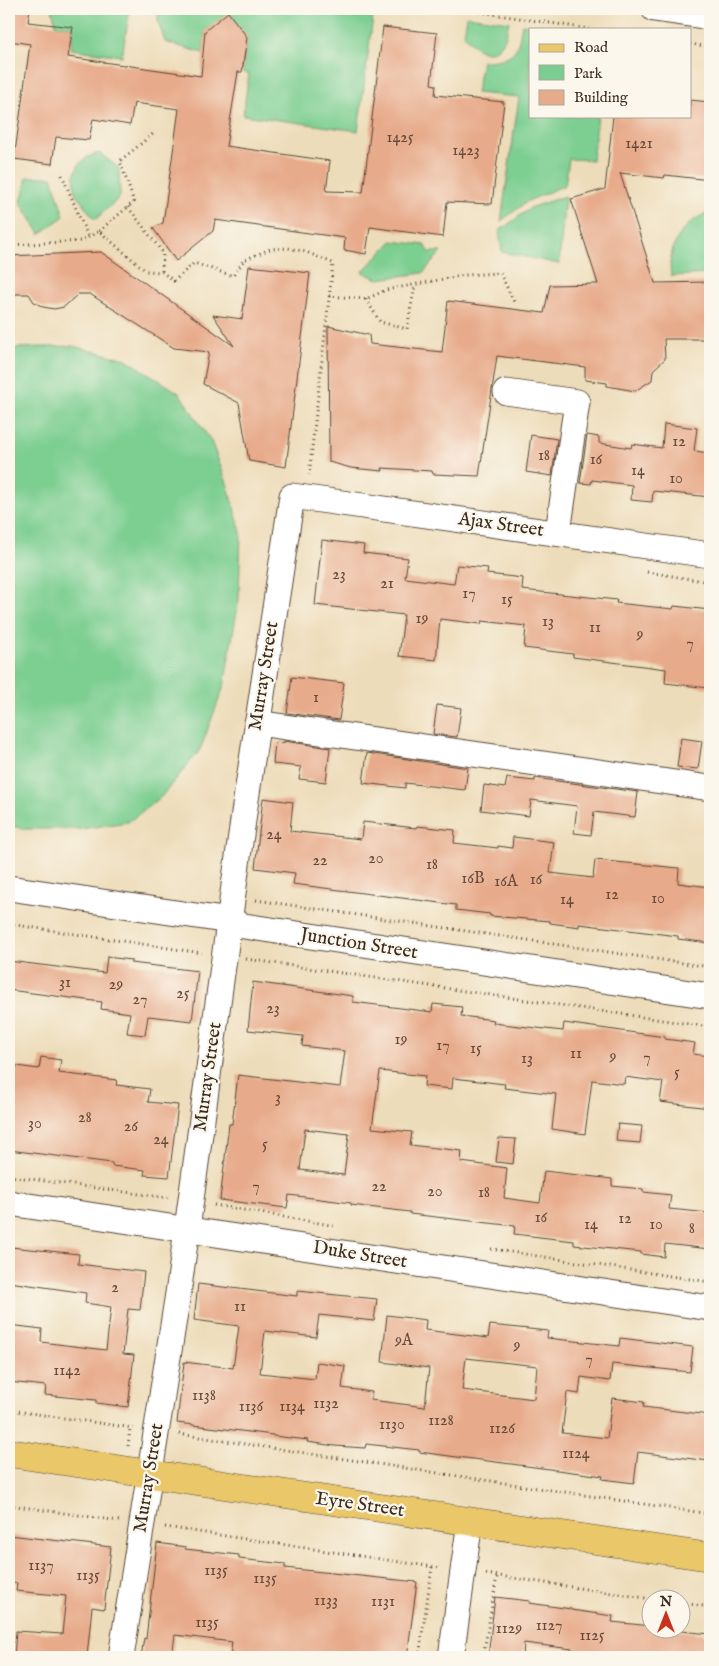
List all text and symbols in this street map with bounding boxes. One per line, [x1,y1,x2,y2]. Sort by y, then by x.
legend [529,28,692,118]
text: Road [574,38,609,57]
text: Park [574,64,604,83]
text: Building [574,88,629,107]
house number: 1425 [386,128,414,148]
house number: 1421 [625,134,653,154]
house number: 1423 [452,141,480,161]
house number: 12 [672,432,686,452]
house number: 18 [538,446,550,466]
house number: 16 [590,450,603,470]
house number: 14 [631,461,645,481]
house number: 10 [669,469,683,489]
street label: Ajax Street [456,507,546,543]
house number: 23 [332,565,346,585]
house number: 21 [380,574,394,594]
house number: 17 [462,584,476,604]
house number: 15 [501,590,513,610]
house number: 19 [416,609,428,629]
house number: 13 [542,612,554,632]
house number: 11 [589,618,601,638]
street label: Murray Street [244,619,285,732]
house number: 9 [636,625,644,645]
house number: 7 [686,634,694,654]
house number: 1 [313,688,319,708]
house number: 24 [266,825,282,845]
house number: 20 [368,849,384,869]
house number: 22 [312,851,328,871]
house number: 18 [426,855,438,875]
house number: 16B [461,869,485,889]
house number: 16 [530,870,543,890]
house number: 16A [494,872,519,892]
house number: 12 [605,885,619,905]
house number: 10 [651,889,665,909]
house number: 14 [560,890,574,910]
street label: Junction Street [297,923,420,965]
house number: 31 [59,973,71,993]
house number: 29 [109,975,123,995]
house number: 25 [176,984,190,1004]
house number: 27 [133,990,147,1010]
house number: 23 [266,999,280,1019]
street label: Murray Street [188,1020,228,1133]
house number: 19 [395,1030,407,1050]
house number: 17 [436,1036,450,1056]
house number: 15 [470,1039,482,1059]
house number: 11 [570,1044,582,1064]
house number: 9 [609,1047,617,1067]
house number: 7 [643,1048,651,1068]
house number: 13 [521,1049,533,1069]
house number: 5 [674,1063,680,1083]
house number: 3 [275,1088,281,1108]
house number: 28 [78,1108,92,1128]
house number: 30 [28,1114,42,1134]
house number: 26 [124,1117,138,1137]
house number: 24 [153,1130,169,1150]
house number: 5 [262,1135,268,1155]
house number: 7 [252,1177,260,1197]
house number: 22 [371,1177,387,1197]
house number: 20 [427,1182,443,1202]
house number: 18 [478,1183,490,1203]
house number: 16 [535,1208,548,1228]
house number: 12 [618,1209,632,1229]
house number: 14 [584,1215,598,1235]
house number: 10 [649,1215,663,1235]
house number: 8 [689,1219,695,1239]
street label: Duke Street [311,1236,409,1274]
house number: 2 [111,1278,119,1298]
house number: 11 [234,1297,246,1317]
house number: 9A [394,1331,414,1351]
house number: 9 [513,1336,521,1356]
house number: 7 [585,1350,593,1370]
house number: 1142 [53,1361,81,1381]
house number: 1138 [192,1386,216,1406]
house number: 1132 [313,1394,339,1414]
house number: 1136 [239,1397,264,1417]
house number: 1134 [279,1397,305,1417]
house number: 1128 [428,1411,454,1431]
house number: 1130 [379,1415,405,1435]
house number: 1126 [489,1419,515,1439]
street label: Murray Street [129,1421,170,1534]
house number: 1124 [562,1444,590,1464]
street label: Eyre Street [314,1487,406,1523]
house number: 1137 [28,1556,54,1576]
house number: 1135 [204,1561,228,1581]
house number: 1135 [76,1566,100,1586]
house number: 1135 [253,1569,277,1589]
north arrow [642,1588,692,1638]
house number: 1133 [314,1591,338,1611]
house number: 1131 [371,1592,395,1612]
text: N [659,1593,672,1611]
house number: 1135 [195,1613,219,1633]
house number: 1127 [536,1616,562,1636]
house number: 1129 [496,1619,522,1639]
house number: 1125 [579,1626,605,1646]

